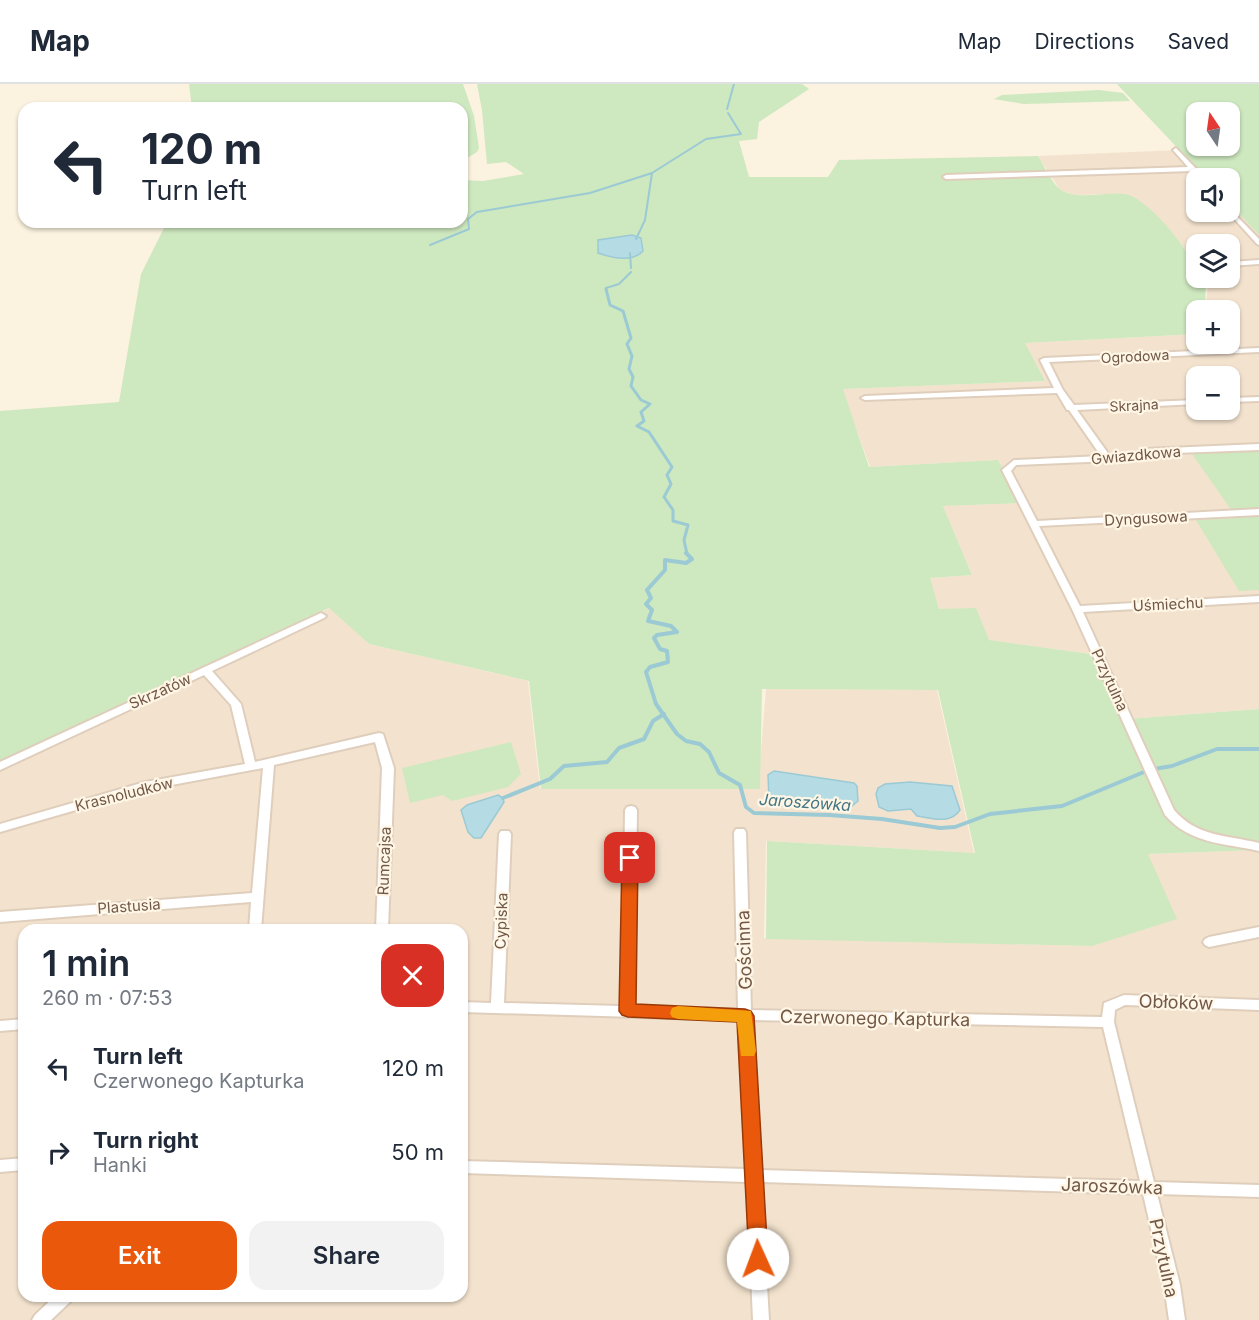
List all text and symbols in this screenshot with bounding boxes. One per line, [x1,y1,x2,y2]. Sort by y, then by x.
text: Map [30,24,90,58]
text: Map [958,29,1001,54]
text: Directions [1034,29,1135,54]
text: Saved [1168,29,1229,54]
north arrow [1186,102,1240,156]
map controls [1186,102,1240,420]
text: 120 m [141,123,262,174]
icon: left [42,126,120,204]
button: sound [1186,168,1240,222]
text: Turn left [141,174,247,207]
button: layers [1186,234,1240,288]
button: + [1186,300,1240,354]
street label: Ogrodowa [1100,346,1170,366]
button: − [1186,366,1240,420]
street label: Skrajna [1109,395,1159,415]
street label: Gwiazdkowa [1090,442,1182,468]
street label: Dyngusowa [1104,506,1188,530]
street label: Uśmiechu [1132,593,1204,615]
street label: Przytulna [1087,646,1133,714]
street label: Skrzatów [126,669,194,713]
street label: Krasnoludków [73,773,175,815]
water label: Jaroszówka [758,789,852,815]
street label: Rumcajsa [373,826,395,896]
pin [604,832,655,883]
icon: arrive [613,841,646,874]
street label: Cypiska [491,892,511,950]
street label: Plastusia [97,894,161,918]
street label: Gościnna [732,910,756,990]
text: 1 min [42,941,130,985]
button: close [381,944,444,1007]
text: 260 m · 07:53 [42,986,173,1010]
street label: Obłoków [1138,990,1214,1014]
street label: Czerwonego Kapturka [780,1006,970,1030]
text: Turn left [93,1043,183,1069]
icon: left [42,1052,75,1085]
text: 120 m [382,1055,444,1081]
text: Czerwonego Kapturka [93,1069,304,1093]
text: Turn right [93,1127,199,1153]
icon: right [42,1136,75,1169]
text: 50 m [391,1139,444,1165]
text: Hanki [93,1153,147,1177]
street label: Jaroszówka [1061,1174,1163,1198]
street label: Przytulna [1145,1217,1183,1299]
button: Exit [42,1221,237,1290]
button: Share [249,1221,444,1290]
position arrow [726,1227,790,1291]

